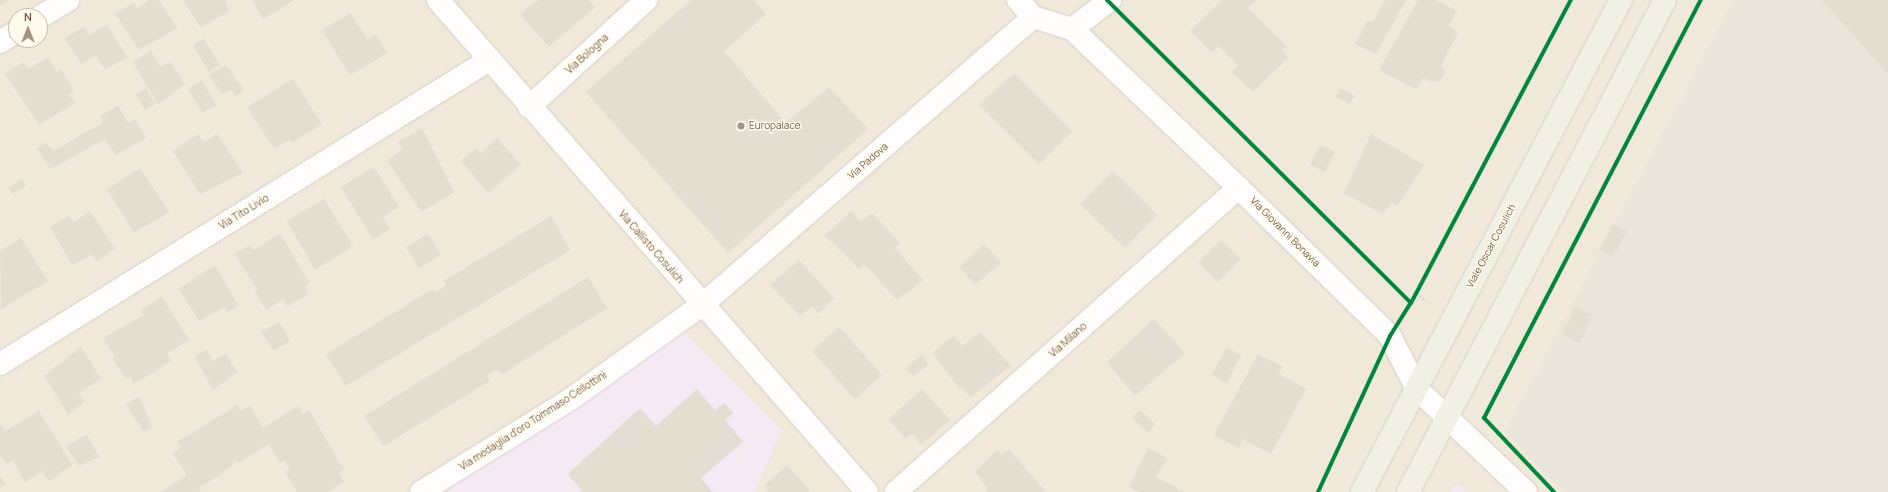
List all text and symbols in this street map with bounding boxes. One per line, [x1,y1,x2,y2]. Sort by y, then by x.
north arrow [8,8,48,48]
text: N [24,9,32,24]
street label: Via Bologna [563,32,611,76]
place label: Europalace [749,120,801,132]
marker: Europalace [736,121,746,131]
street label: Via Padova [846,140,890,182]
street label: Via Tito Livio [217,192,271,232]
street label: Via Giovanni Bonavia [1248,195,1322,269]
street label: Viale Oscar Cosulich [1464,202,1518,290]
street label: Via Callisto Cosulich [616,208,686,286]
street label: Via Milano [1047,320,1089,360]
street label: Via medaglia d'oro Tommaso Cellottini [457,369,609,473]

